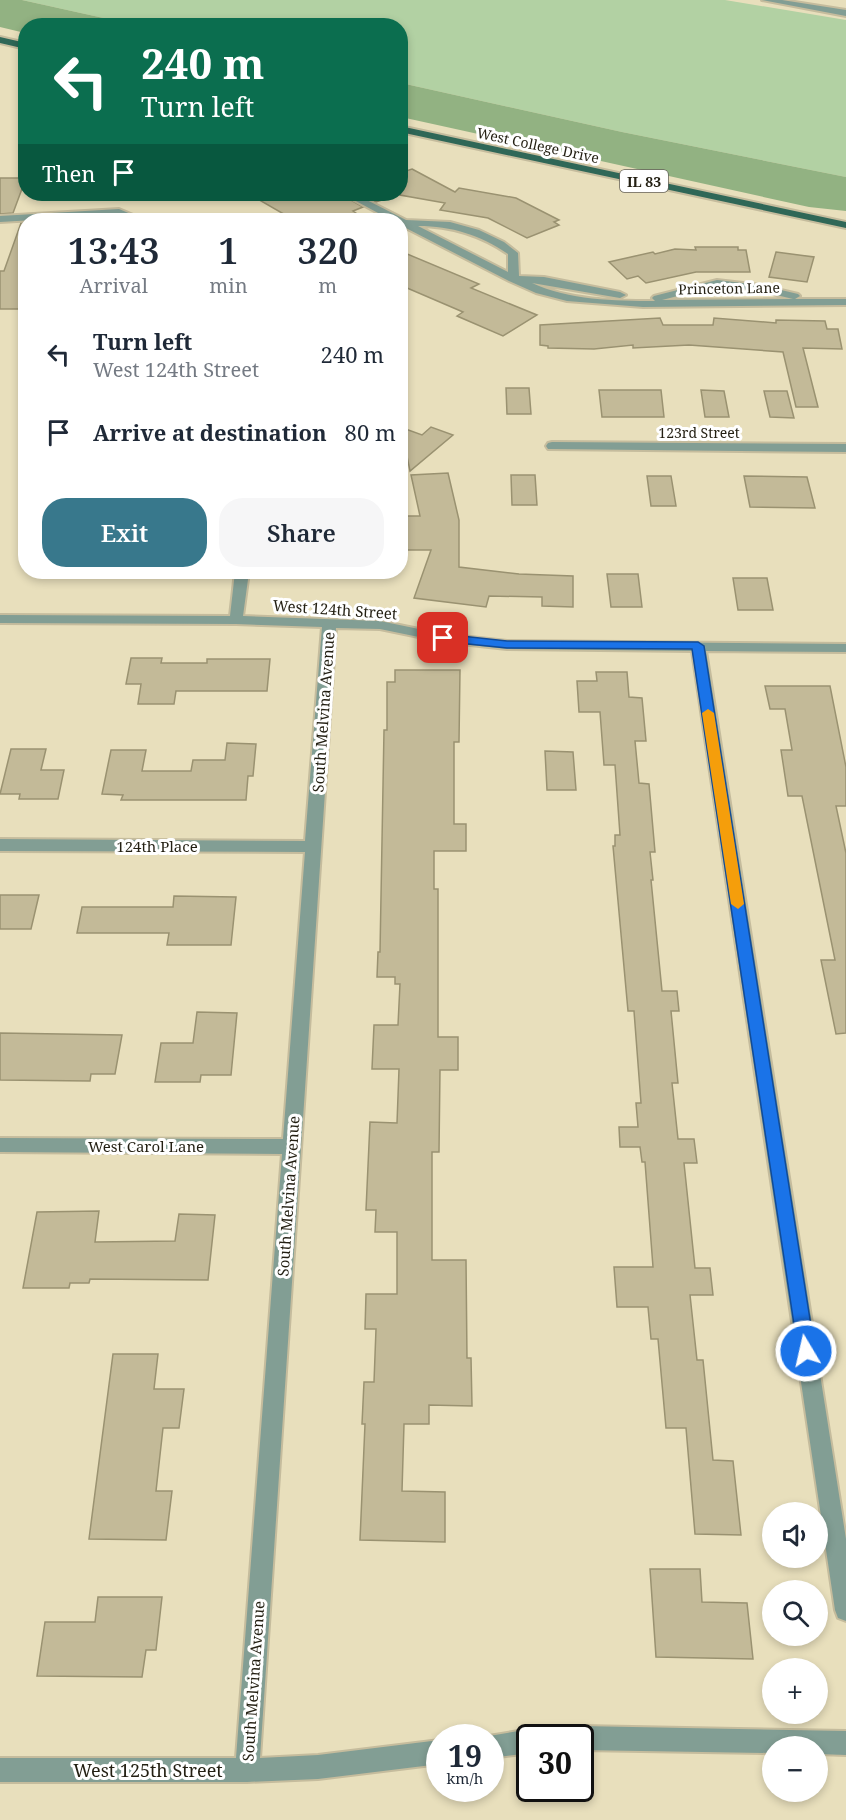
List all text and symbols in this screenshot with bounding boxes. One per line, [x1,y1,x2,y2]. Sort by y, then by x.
text: 240 m [141,34,265,91]
icon: left [42,42,120,120]
text: Turn left [141,88,254,125]
street label: West College Drive [475,123,601,167]
icon: arrive [107,156,140,189]
text: Then [42,158,95,188]
road number: IL 83 [620,170,668,192]
text: 13:43 [68,226,160,275]
text: 1 [218,226,239,275]
text: 320 [297,226,358,275]
text: Arrival [79,272,148,299]
text: min [209,272,248,299]
text: m [318,272,337,299]
street label: Princeton Lane [678,278,780,298]
text: Turn left [93,326,192,356]
icon: left [42,338,75,371]
text: 240 m [321,339,384,369]
text: West 124th Street [93,356,259,383]
icon: arrive [42,416,75,449]
text: Arrive at destination [93,417,327,447]
text: 80 m [345,417,396,447]
street label: 123rd Street [658,423,740,442]
button: Exit [42,498,207,567]
button: Share [219,498,384,567]
street label: West 124th Street [272,595,398,623]
pin [417,612,468,663]
icon: arrive [426,621,459,654]
street label: South Melvina Avenue [307,631,339,793]
street label: 124th Place [116,836,198,856]
street label: South Melvina Avenue [272,1115,304,1277]
street label: West Carol Lane [88,1136,204,1156]
position arrow [774,1319,838,1383]
map controls [762,1502,828,1802]
button: sound [762,1502,828,1568]
button: search [762,1580,828,1646]
street label: South Melvina Avenue [237,1600,269,1762]
button: + [762,1658,828,1724]
speed limit sign: 30 [516,1724,594,1802]
text: 19 [448,1735,482,1776]
button: − [762,1736,828,1802]
street label: West 125th Street [73,1758,223,1782]
text: km/h [447,1768,483,1788]

